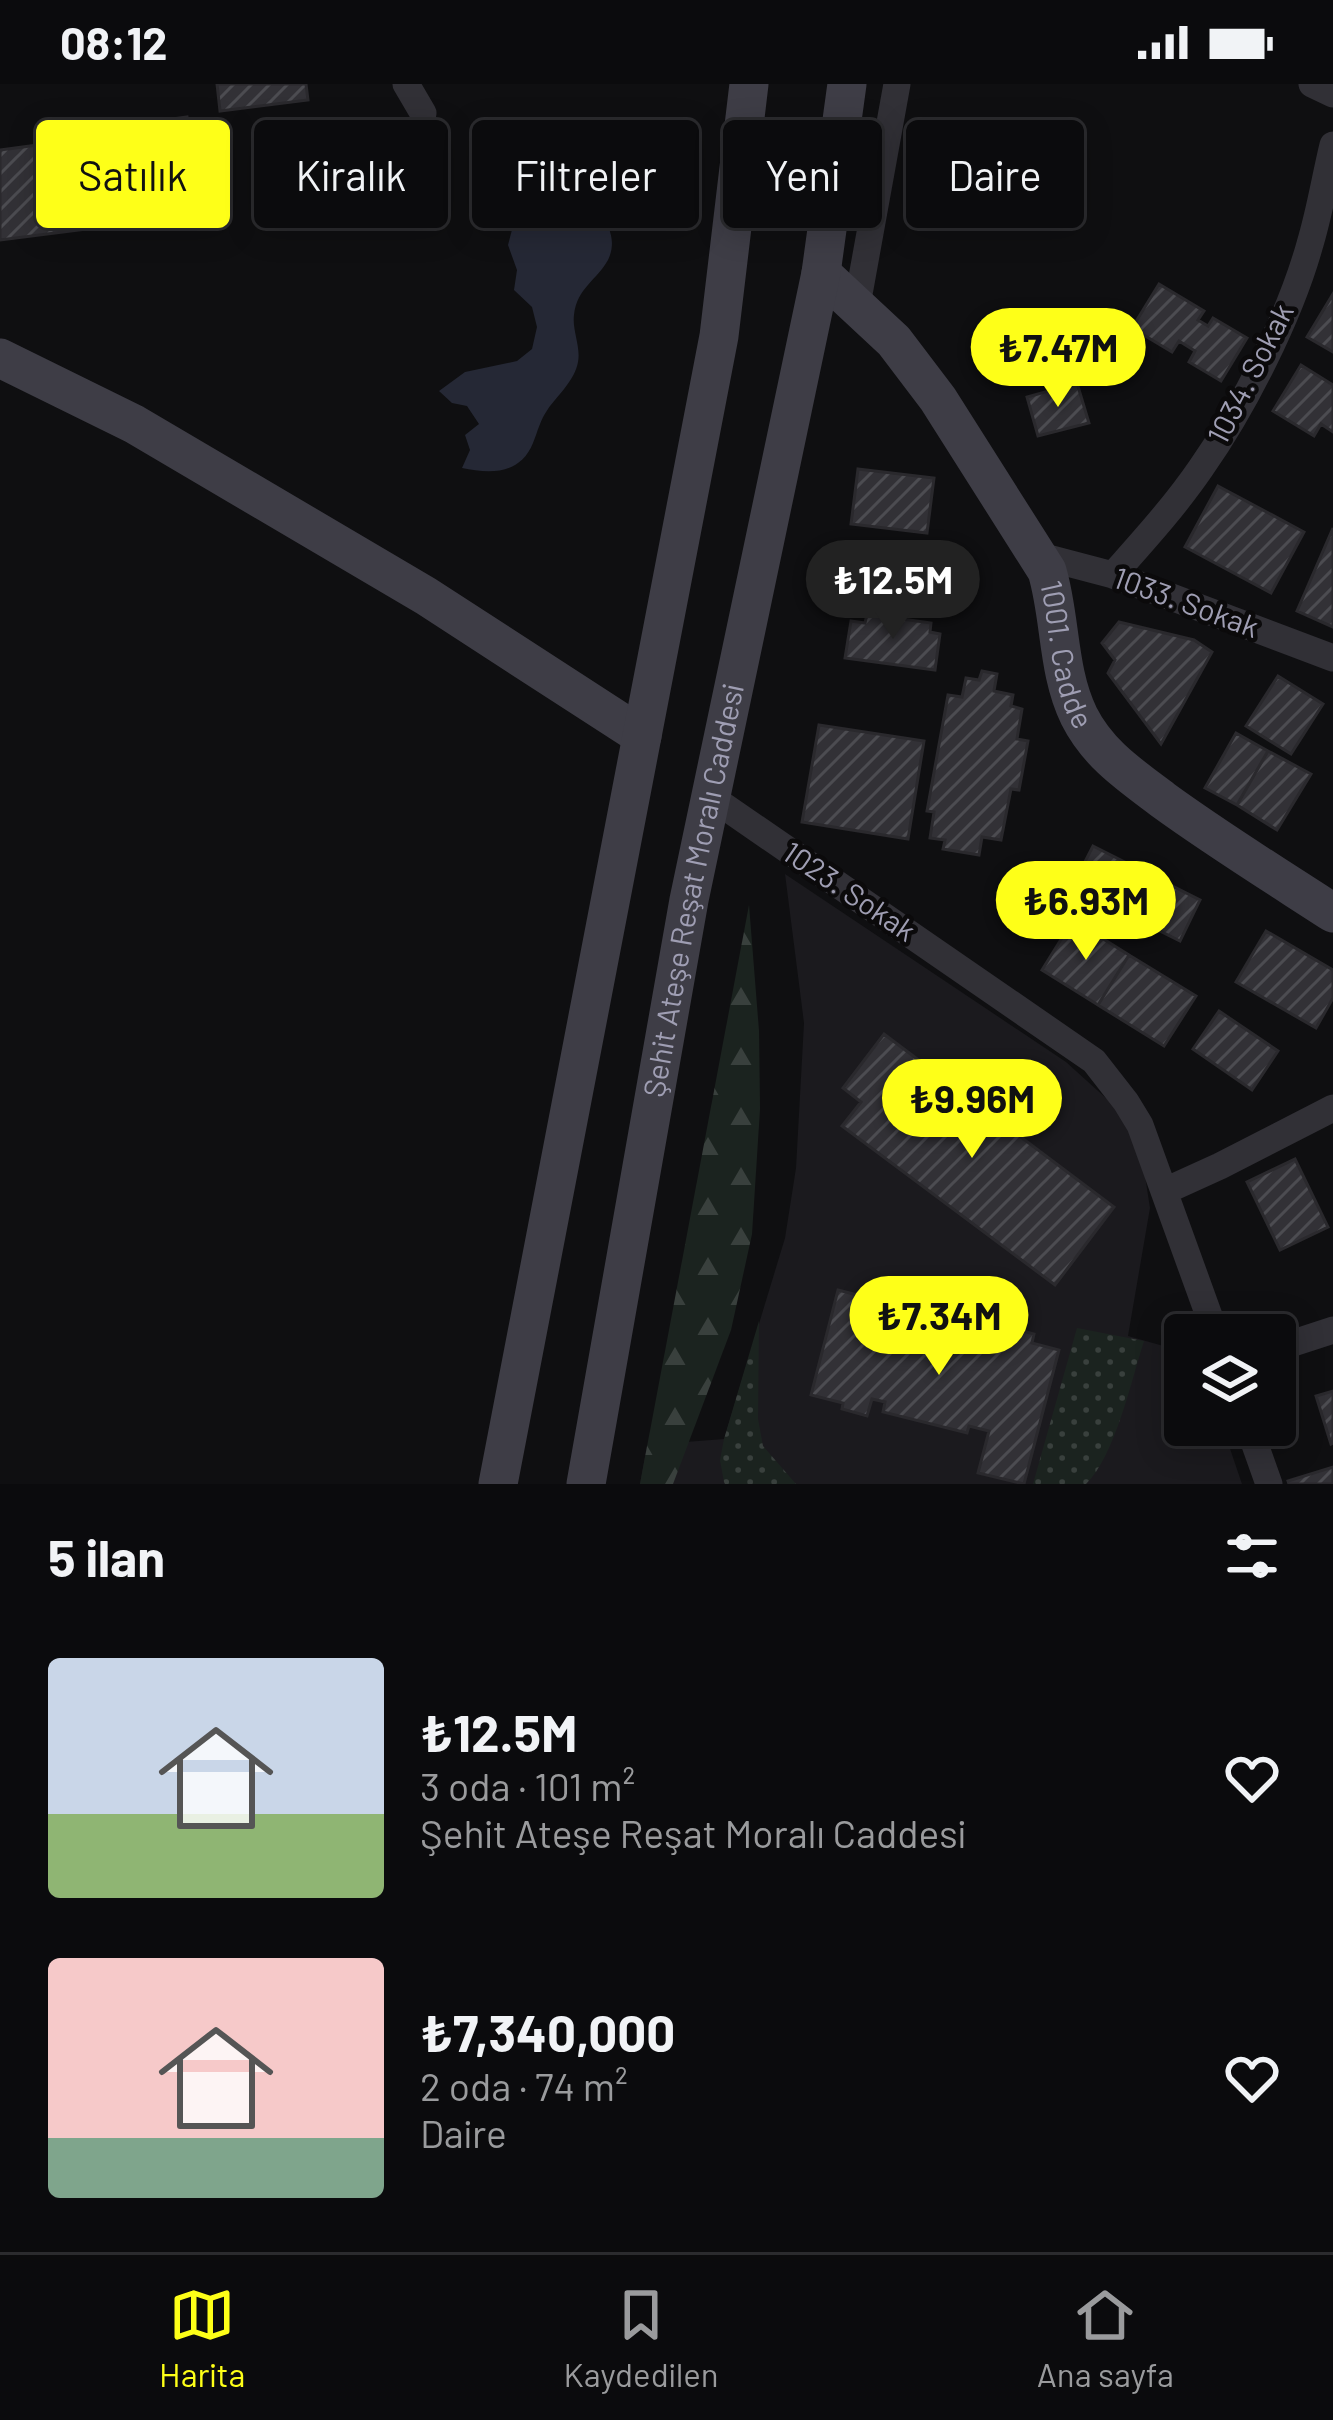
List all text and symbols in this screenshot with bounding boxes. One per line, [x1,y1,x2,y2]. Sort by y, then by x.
text: 08:12 [60,15,168,69]
chip: Satılık [36,120,230,228]
chip: Kiralık [254,120,448,228]
chip: Filtreler [472,120,699,228]
chip: Yeni [723,120,882,228]
chip: Daire [906,120,1084,228]
street label: 1034. Sokak [1199,297,1300,449]
pin: ₺7.47M [960,308,1156,410]
text: ₺7.47M [998,323,1118,370]
pin: ₺12.5M [795,540,991,642]
text: ₺12.5M [833,555,953,602]
street label: 1033. Sokak [1109,558,1264,644]
street label: 1001. Cadde [1034,577,1102,734]
street label: Şehit Ateşe Reşat Moralı Caddesi [635,680,750,1100]
street label: 1023. Sokak [777,833,923,948]
pin: ₺6.93M [988,861,1184,963]
text: ₺6.93M [1023,876,1149,923]
pin: ₺9.96M [874,1059,1070,1161]
text: ₺9.96M [909,1074,1035,1121]
pin: ₺7.34M [841,1276,1037,1378]
text: ₺7.34M [876,1291,1002,1338]
map controls [1164,1314,1296,1446]
button: layers [1164,1314,1296,1446]
icon: filters [1219,1523,1285,1589]
text: 5 ilan [48,1526,165,1587]
text: ₺12.5M [420,1701,577,1762]
icon: home [144,1706,288,1850]
icon: heart [1219,1745,1285,1811]
text: 3 oda · 101 m² [420,1762,635,1809]
text: Şehit Ateşe Reşat Moralı Caddesi [420,1809,966,1856]
text: ₺7,340,000 [420,2001,675,2062]
icon: home [144,2006,288,2150]
icon: heart [1219,2045,1285,2111]
text: 2 oda · 74 m² [420,2062,628,2109]
text: Daire [420,2109,507,2156]
tab: Harita [159,2282,245,2394]
tab: Kaydedilen [564,2282,719,2394]
tab: Ana sayfa [1037,2282,1174,2394]

